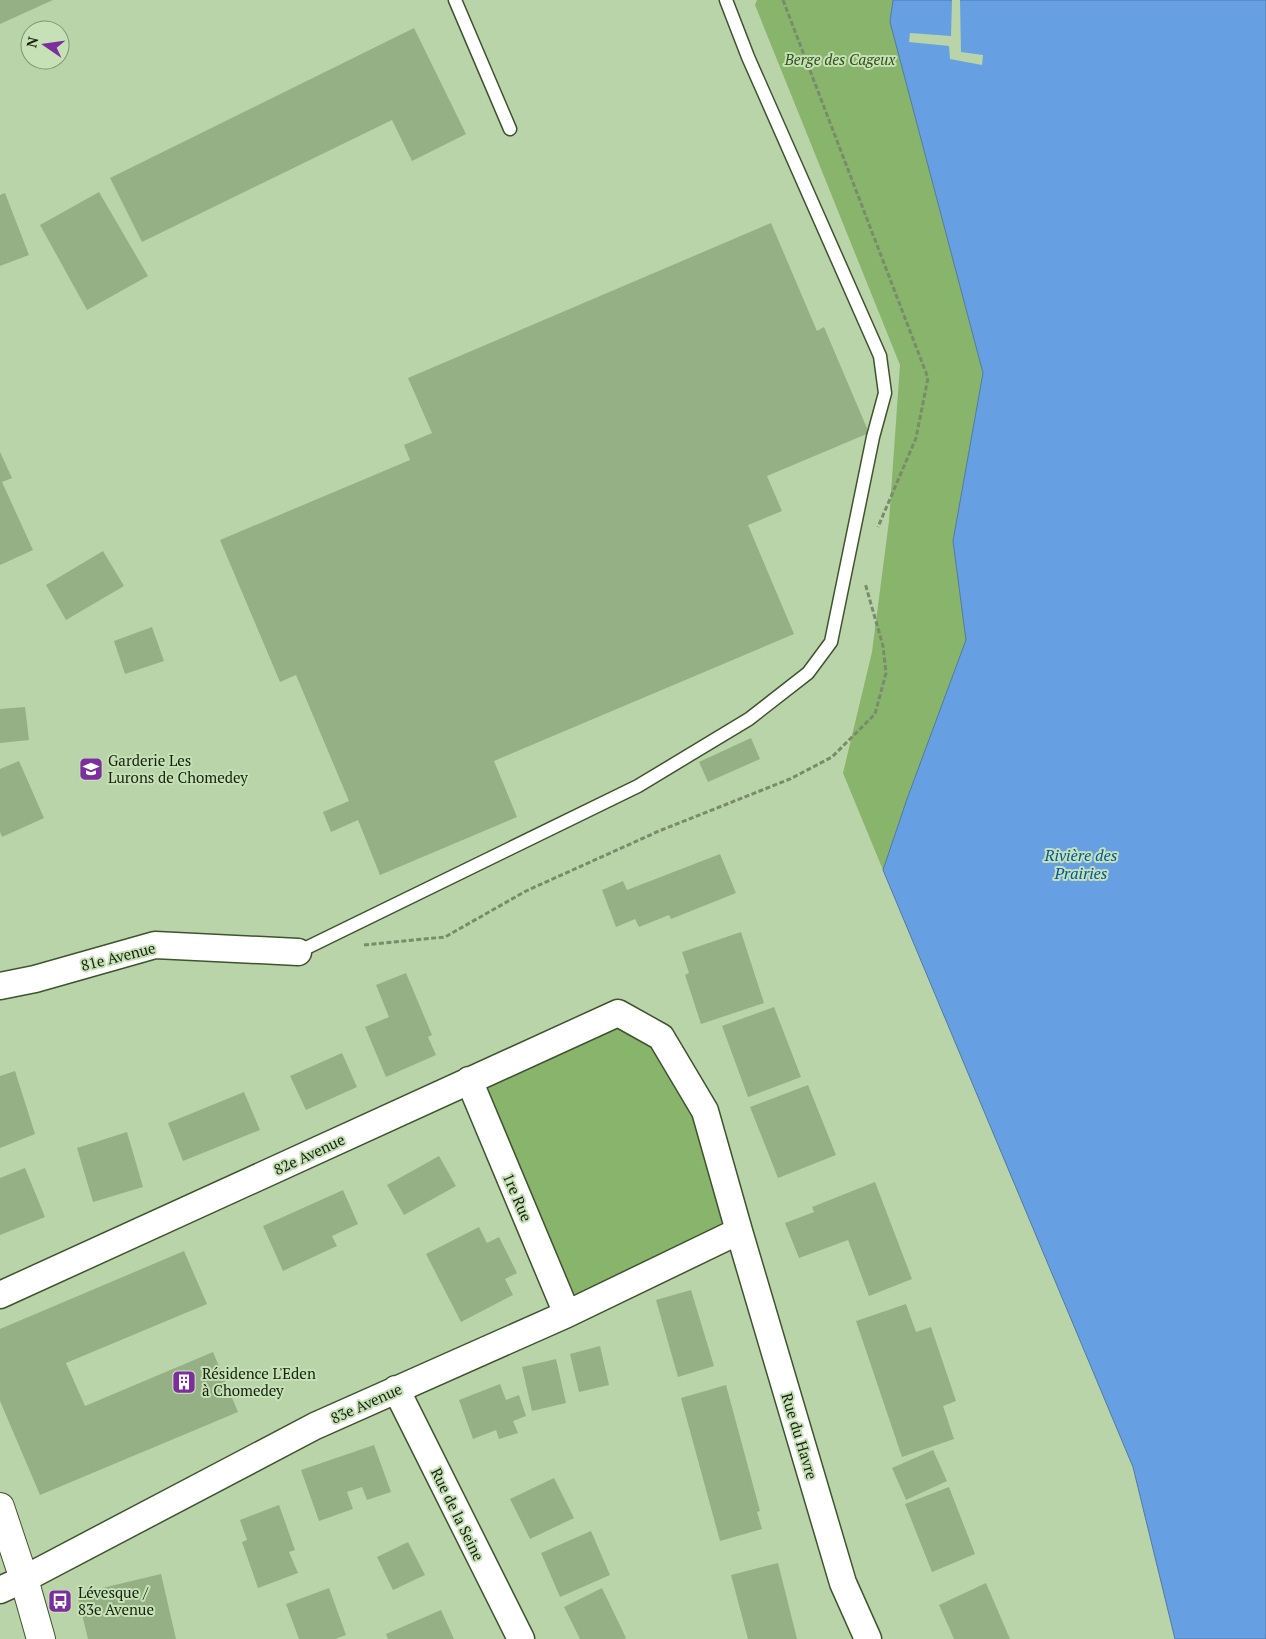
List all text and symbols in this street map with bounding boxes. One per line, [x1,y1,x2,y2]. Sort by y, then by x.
north arrow [20,20,70,70]
text: N [21,34,42,49]
park label: Berge des Cageux [784,49,895,69]
place label: Garderie Les Lurons de Chomedey [108,750,248,787]
school or university icon: Garderie Les Lurons de Chomedey [78,756,104,782]
water label: Rivière des Prairies [1043,844,1118,884]
street label: 81e Avenue [79,937,157,975]
street label: 82e Avenue [270,1129,348,1179]
street label: 1re Rue [499,1170,537,1224]
place label: Résidence L'Eden à Chomedey [202,1363,316,1400]
building icon: Résidence L'Eden à Chomedey [171,1369,197,1395]
street label: 83e Avenue [327,1378,405,1428]
street label: Rue du Havre [777,1390,823,1482]
street label: Rue de la Seine [427,1464,489,1564]
place label: Lévesque / 83e Avenue [78,1582,154,1619]
bus stop icon: Lévesque / 83e Avenue [47,1588,73,1614]

